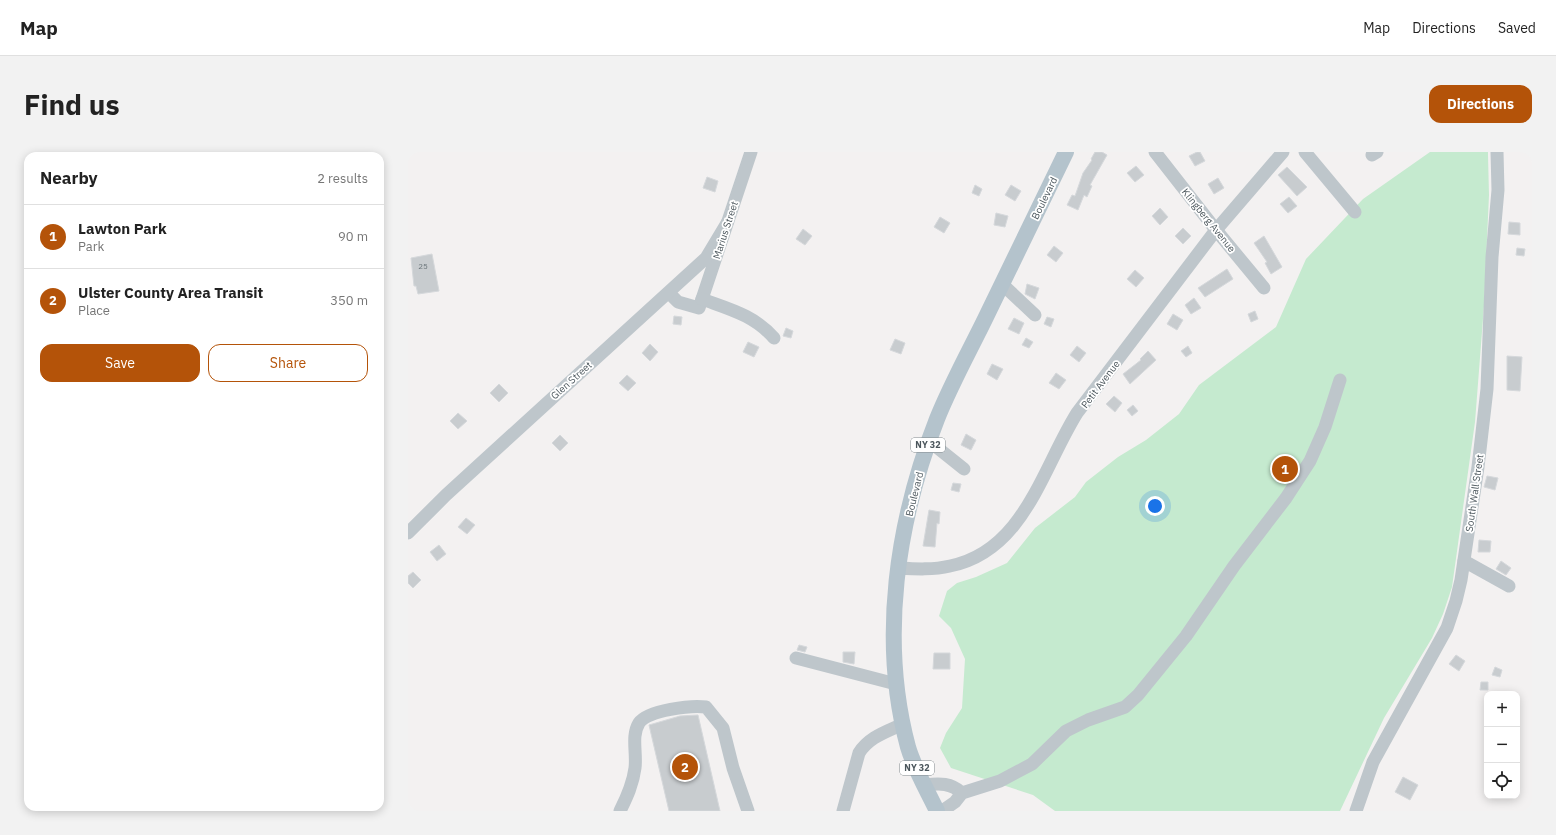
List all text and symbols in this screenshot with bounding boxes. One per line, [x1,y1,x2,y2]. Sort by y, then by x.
text: Map [20,16,58,40]
text: Map [1363,19,1390,37]
text: Directions [1412,19,1476,37]
text: Saved [1498,19,1536,37]
button: Directions [1429,85,1532,123]
text: Find us [24,86,120,123]
text: Nearby [40,167,98,189]
text: 2 results [317,170,368,187]
street label: Boulevard [1029,175,1060,222]
street label: Klingberg Avenue [1179,186,1239,255]
street label: Marius Street [710,199,741,261]
text: Lawton Park [78,219,167,238]
text: 1 [49,228,57,245]
text: 90 m [338,228,368,245]
text: Park [78,238,104,255]
house number: 25 [418,261,428,271]
text: Ulster County Area Transit [78,283,263,302]
text: 2 [49,292,57,309]
text: 350 m [330,292,368,309]
text: Place [78,302,110,319]
button: Save [40,344,200,382]
button: Share [208,344,368,382]
street label: Petit Avenue [1078,357,1123,411]
street label: Glen Street [548,358,595,402]
road number: NY 32 [911,438,945,452]
street label: South Wall Street [1463,453,1486,533]
pin: 1 [1272,454,1298,484]
street label: Boulevard [903,470,926,518]
your location [1145,496,1165,516]
map controls [1484,691,1520,799]
button: + [1484,691,1520,727]
button: − [1484,727,1520,763]
pin: 2 [672,752,698,782]
road number: NY 32 [900,761,934,775]
button: locate [1484,763,1520,799]

